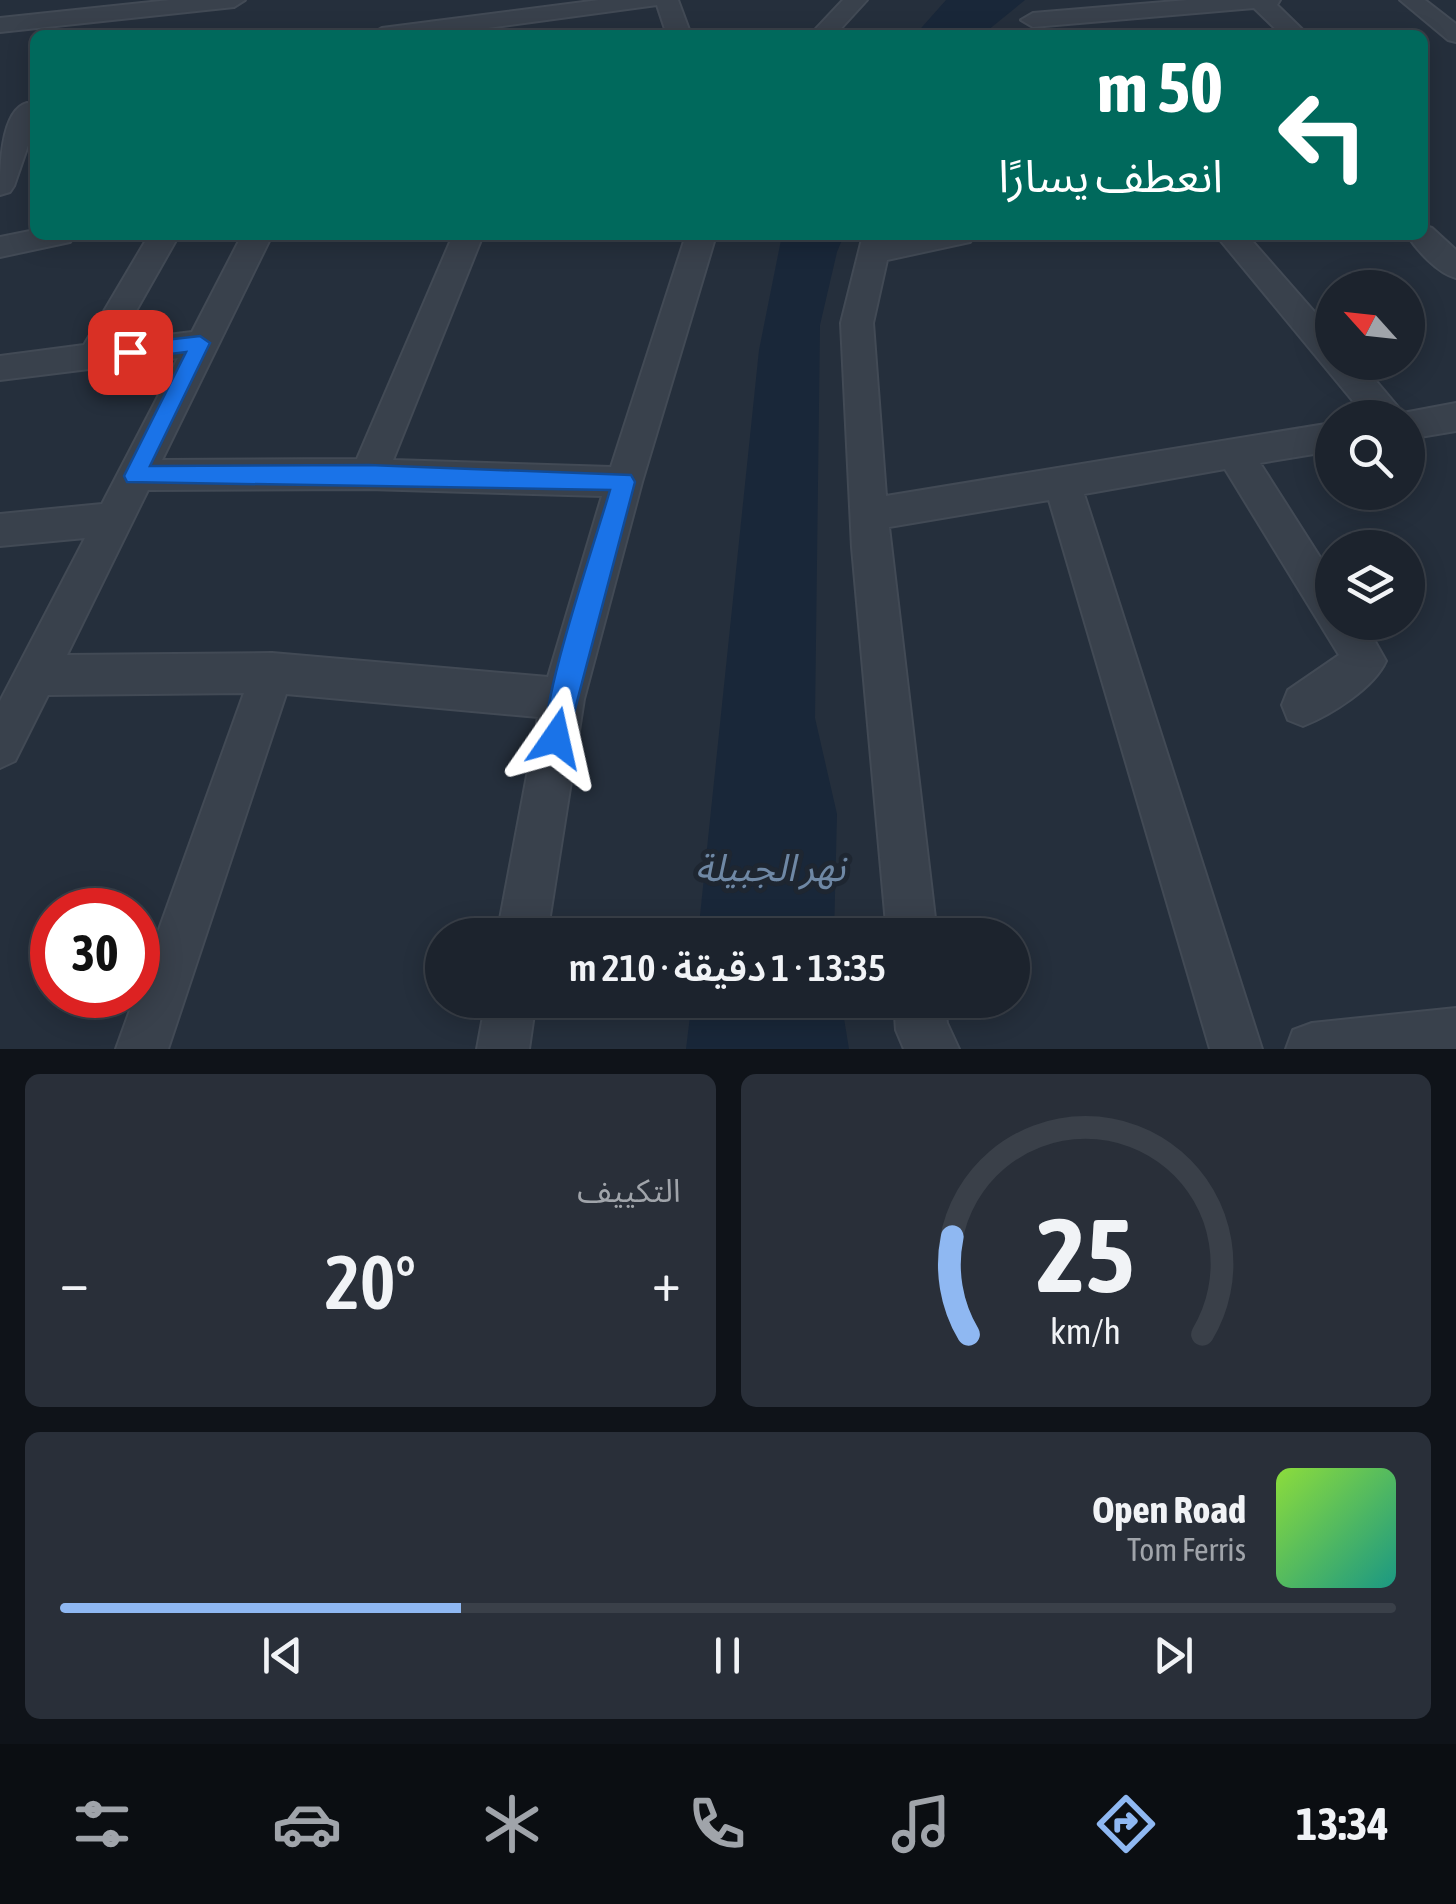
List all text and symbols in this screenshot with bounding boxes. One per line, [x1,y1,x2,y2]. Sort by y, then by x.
text: 50 m [1097,47,1223,127]
icon: left [1258,70,1388,200]
text: انعطف يسارًا [998,150,1223,202]
north arrow [1315,270,1425,380]
map controls [1315,270,1425,640]
pin [88,310,173,395]
icon: arrive [103,325,158,380]
button: search [1315,400,1425,510]
button: layers [1315,530,1425,640]
position arrow [504,686,608,790]
water label: نهر الجبيلة [695,846,848,890]
speed limit sign: 30 [30,888,160,1018]
text: 13:35 · 1 دقيقة · 210 m [569,946,886,989]
text: التكييف [577,1172,681,1209]
text: 25 [1037,1195,1135,1314]
text: 20° [325,1239,416,1325]
text: − [60,1250,89,1313]
text: + [652,1250,680,1313]
text: km/h [1050,1311,1121,1352]
text: Open Road [1092,1488,1246,1531]
text: Tom Ferris [1127,1531,1246,1568]
icon: previous [255,1628,310,1683]
icon: pause [700,1628,755,1683]
icon: next [1146,1628,1201,1683]
icon: filters [67,1789,137,1859]
icon: car [272,1789,342,1859]
icon: climate [477,1789,547,1859]
icon: phone [682,1789,752,1859]
icon: music [886,1789,956,1859]
icon: directions [1091,1789,1161,1859]
text: 13:34 [1296,1798,1389,1850]

